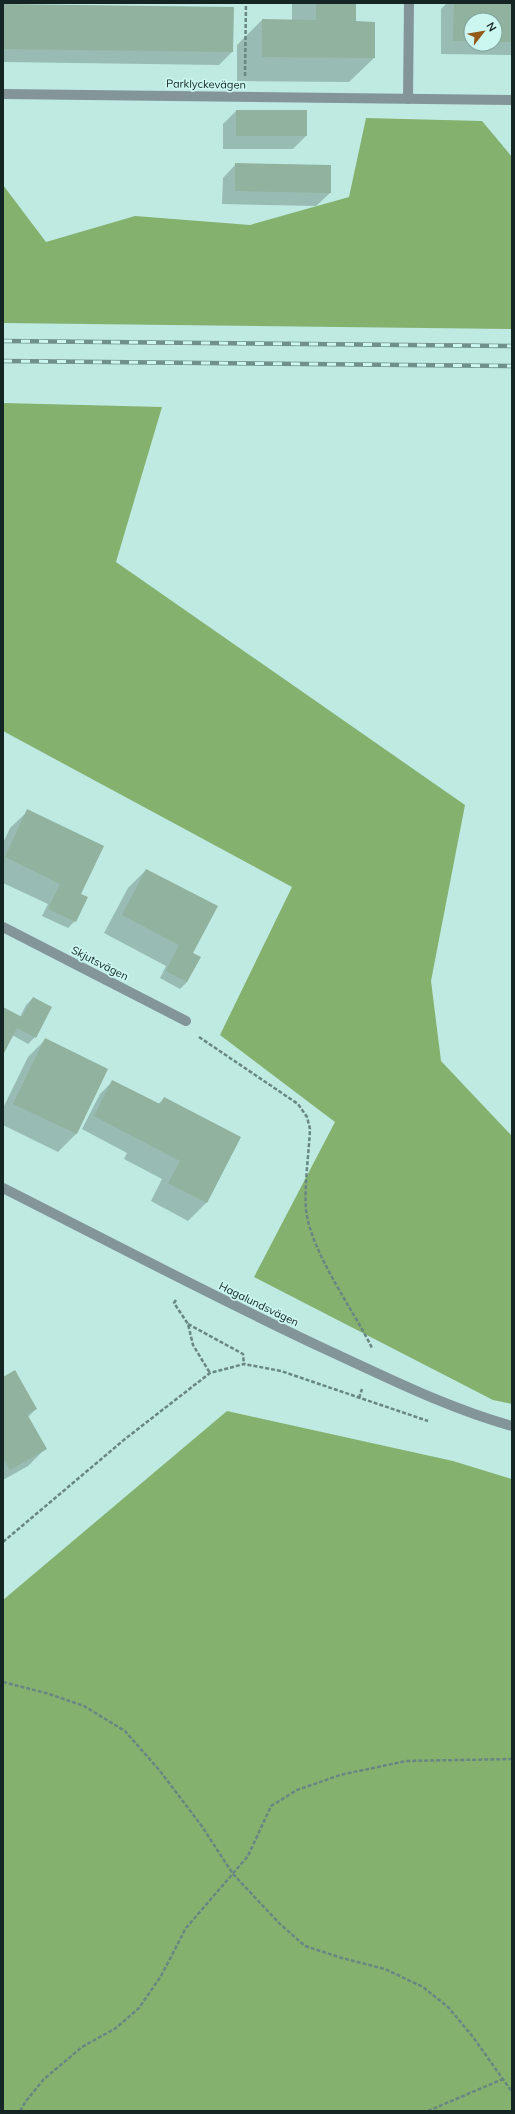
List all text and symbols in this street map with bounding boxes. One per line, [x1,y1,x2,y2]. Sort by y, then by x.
north arrow [463,12,503,52]
text: N [483,20,500,34]
street label: Parklyckevägen [166,76,246,92]
street label: Skjutsvägen [69,943,131,983]
street label: Hagalundsvägen [217,1279,301,1329]

